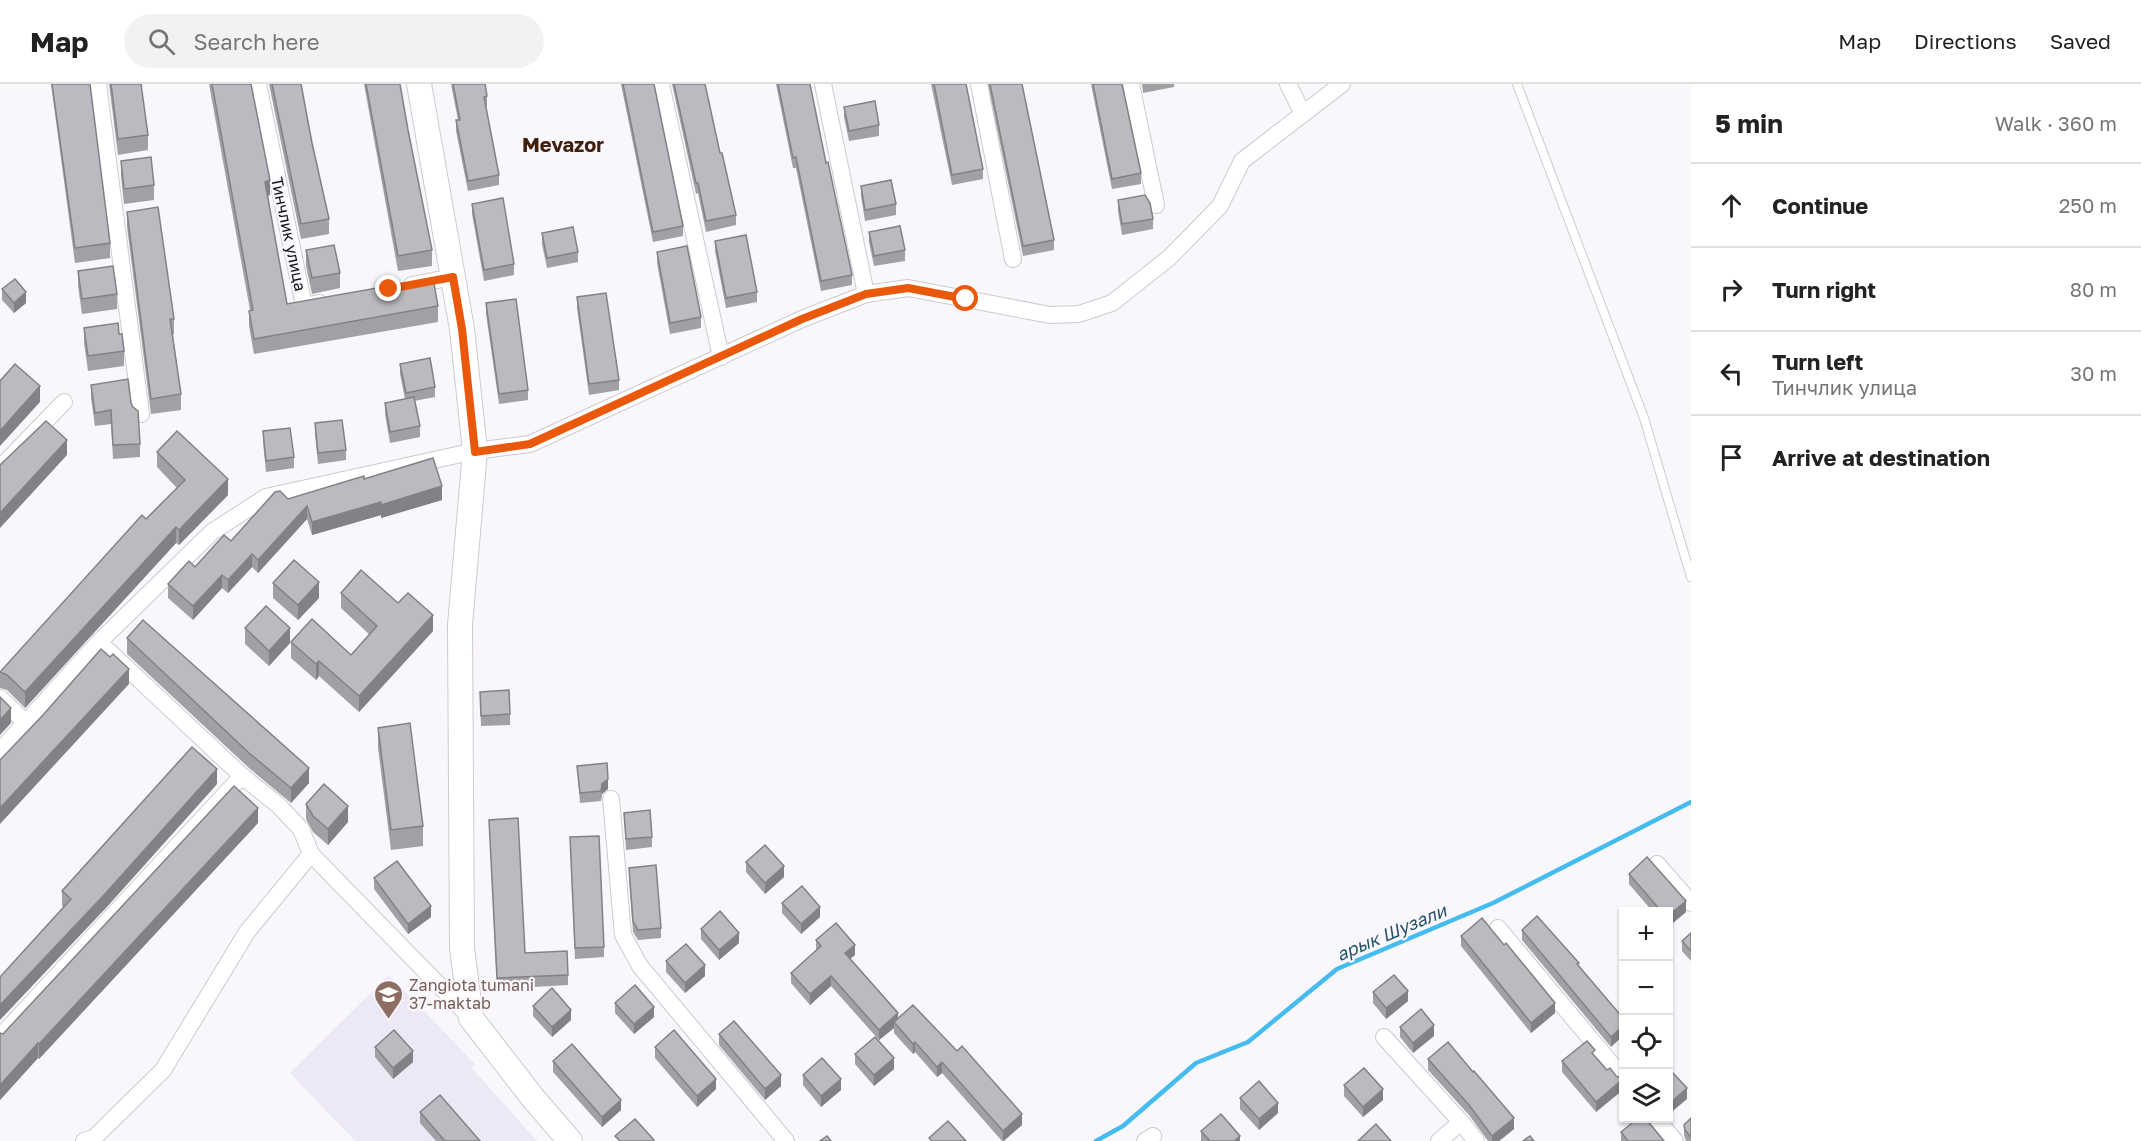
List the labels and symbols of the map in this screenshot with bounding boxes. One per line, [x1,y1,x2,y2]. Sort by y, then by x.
district label: Mevazor [522,132,604,156]
street label: Тинчлик улица [267,175,311,293]
route end [375,275,401,301]
route start [952,285,978,311]
water label: арык Шузали [1333,899,1450,965]
place label: Zangiota tumani 37-maktab [409,975,534,1013]
school or university icon: Zangiota tumani 37-maktab [372,978,404,1020]

